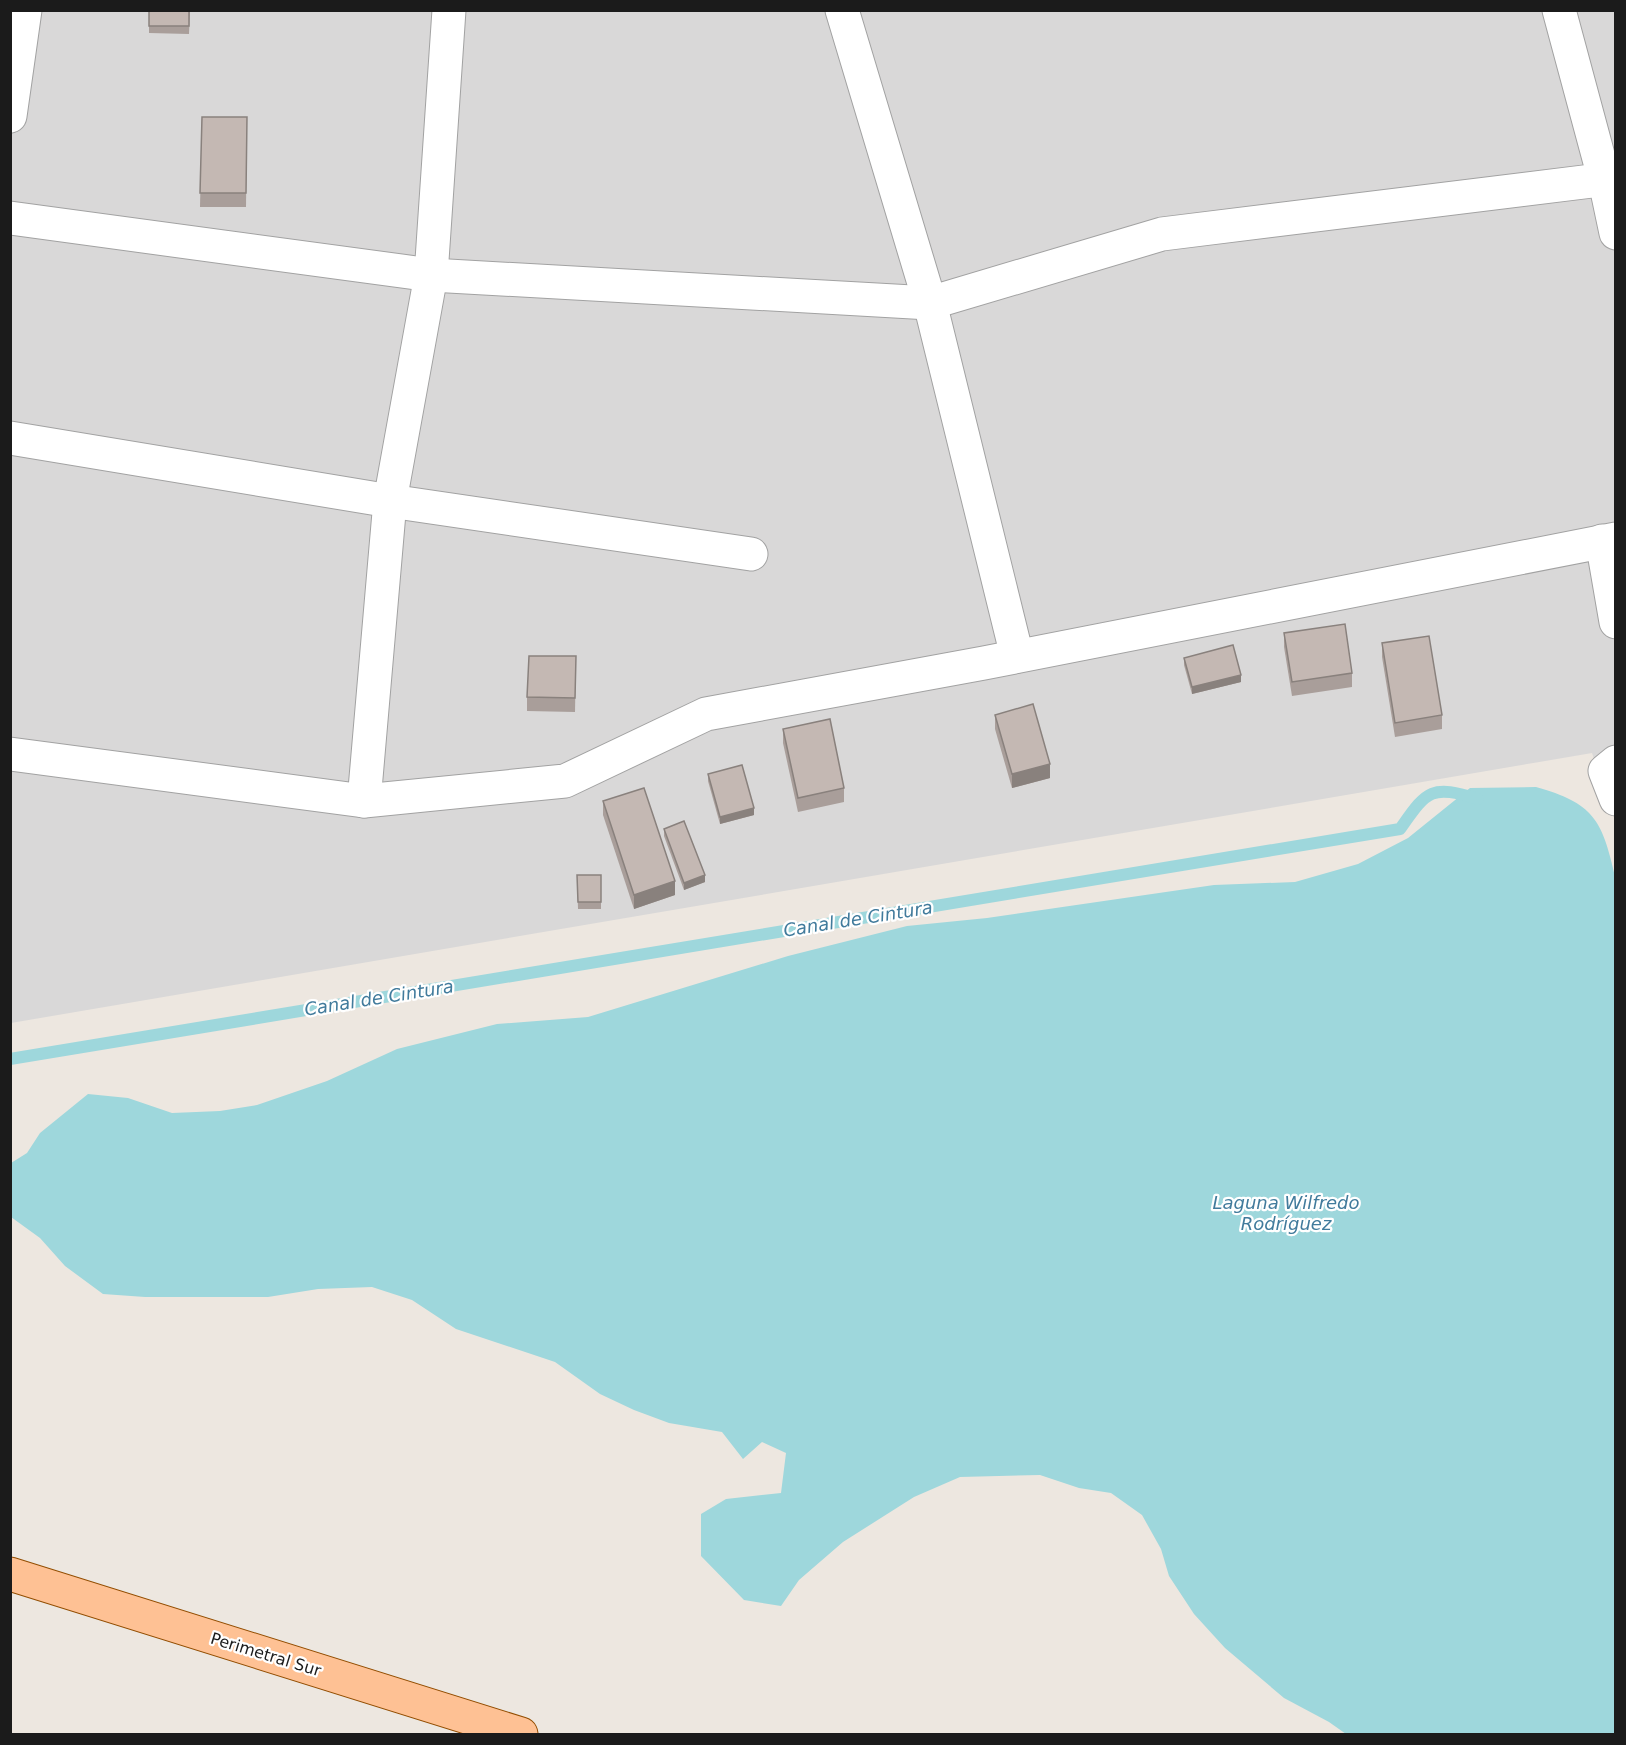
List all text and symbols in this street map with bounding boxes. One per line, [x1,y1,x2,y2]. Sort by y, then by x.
water label: Canal de Cintura [782,896,934,941]
water label: Canal de Cintura [303,975,455,1020]
water label: Laguna Wilfredo Rodríguez [1212,1192,1360,1234]
street label: Perimetral Sur [208,1629,324,1680]

